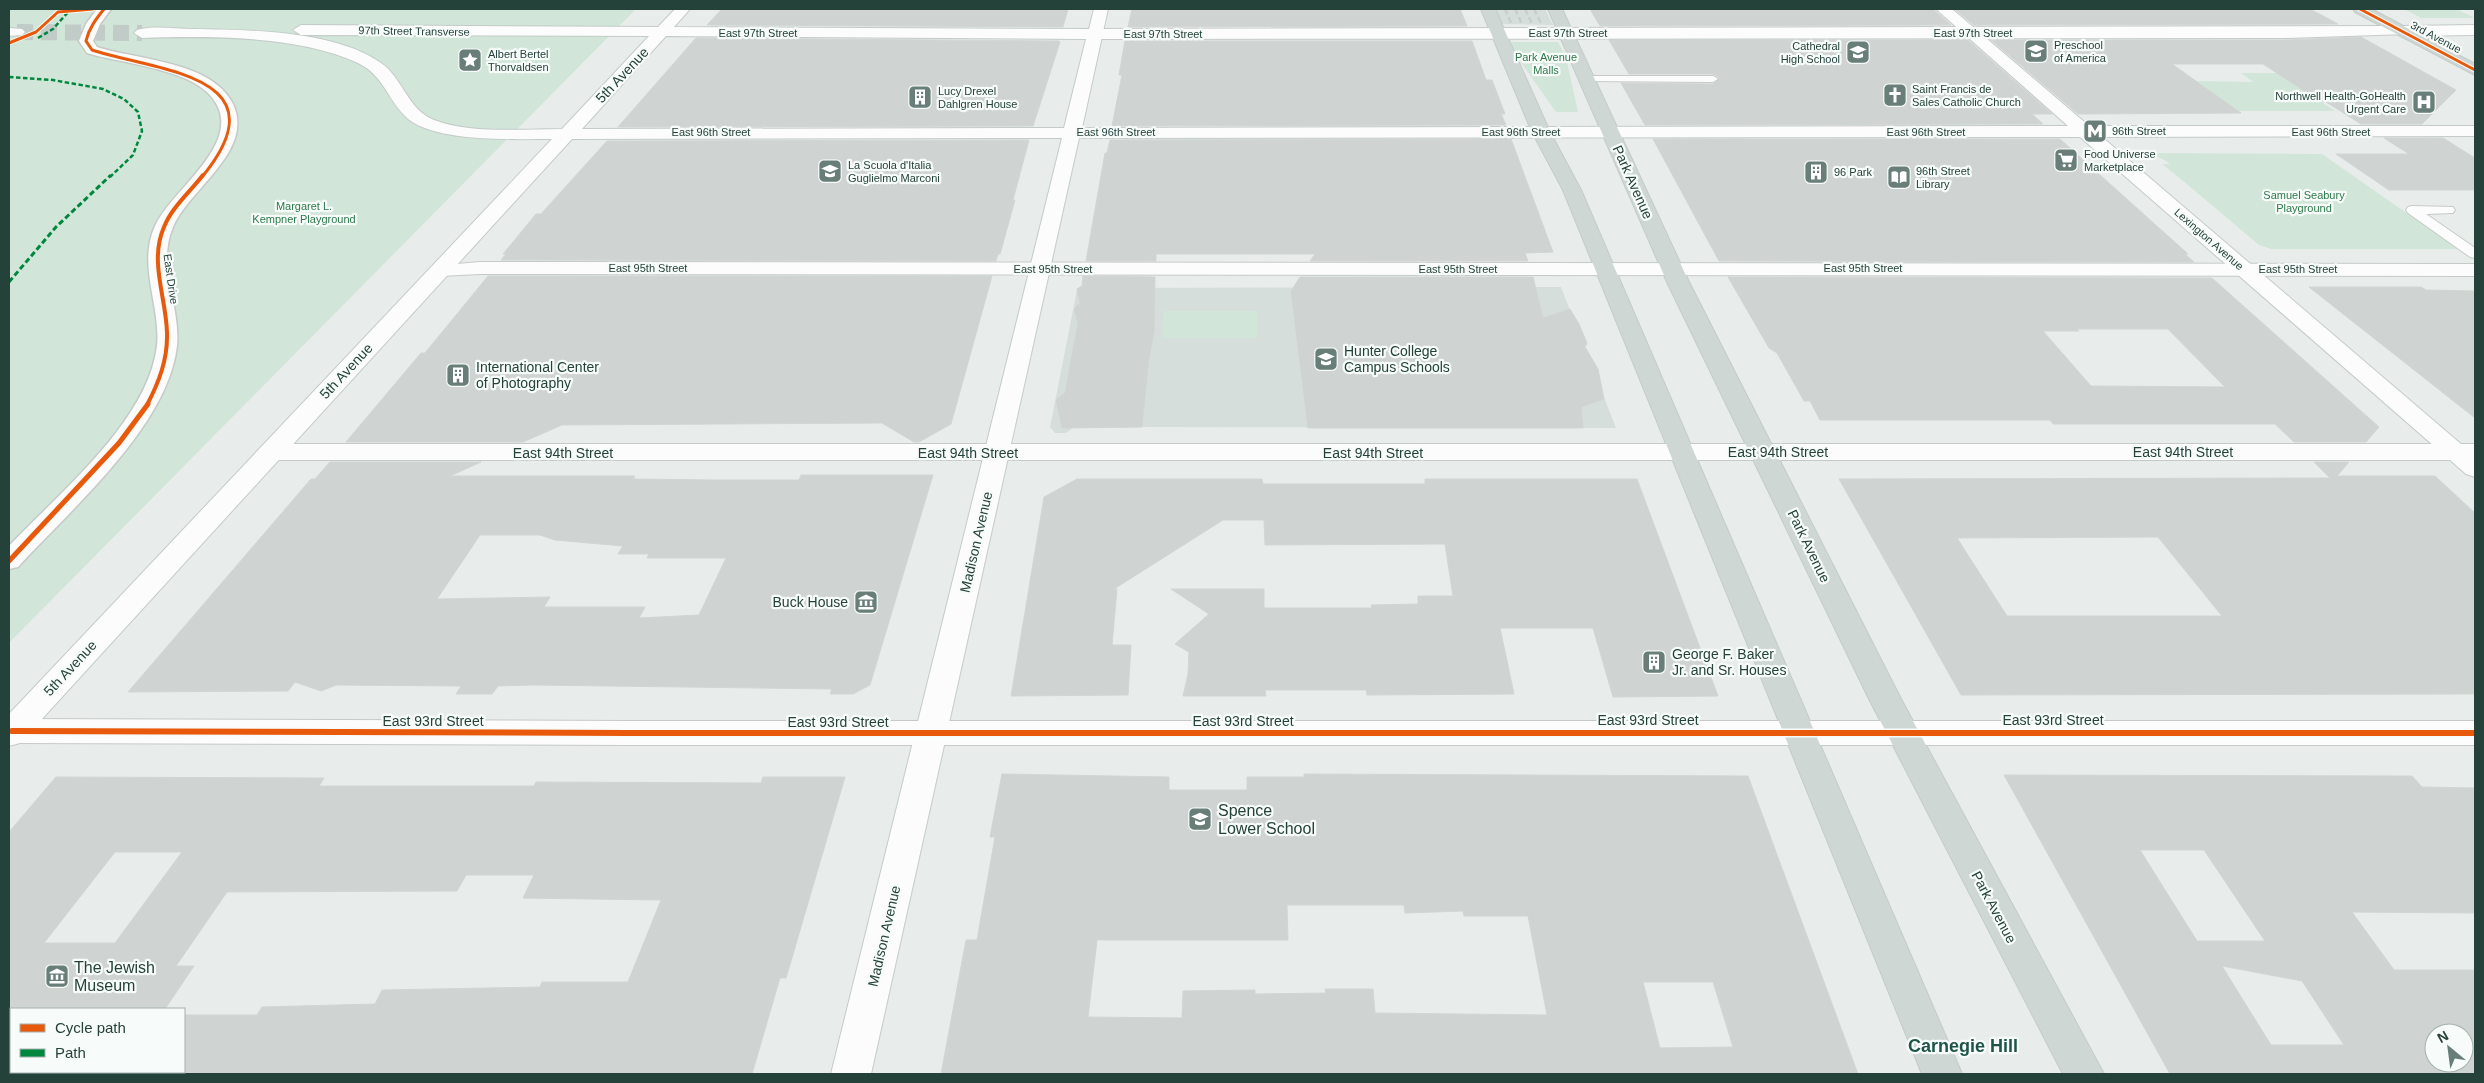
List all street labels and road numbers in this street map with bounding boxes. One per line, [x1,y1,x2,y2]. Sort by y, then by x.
street label: 3rd Avenue [2409,19,2463,55]
street label: 97th Street Transverse [358,24,470,38]
street label: East 97th Street [719,27,797,39]
street label: East 97th Street [1529,27,1607,39]
street label: East 97th Street [1934,27,2012,39]
street label: East 97th Street [1124,28,1202,40]
street label: 5th Avenue [592,44,652,106]
street label: East 96th Street [672,126,750,138]
street label: East 96th Street [1077,126,1155,138]
street label: East 96th Street [1482,126,1560,138]
street label: East 96th Street [1887,126,1965,138]
street label: East 96th Street [2292,126,2370,138]
street label: Park Avenue [1610,143,1656,222]
street label: Lexington Avenue [2172,206,2246,272]
street label: East Drive [162,253,180,305]
street label: East 95th Street [609,262,687,274]
street label: East 95th Street [1824,262,1902,274]
street label: East 95th Street [1014,263,1092,275]
street label: East 95th Street [1419,263,1497,275]
street label: East 95th Street [2259,263,2337,275]
street label: 5th Avenue [316,340,376,402]
street label: East 94th Street [1728,444,1828,460]
street label: East 94th Street [2133,444,2233,460]
street label: East 94th Street [513,445,613,461]
street label: East 94th Street [918,445,1018,461]
street label: East 94th Street [1323,445,1423,461]
street label: Madison Avenue [957,490,995,594]
street label: Park Avenue [1784,507,1834,585]
street label: 5th Avenue [40,637,100,699]
street label: East 93rd Street [1597,712,1699,728]
street label: East 93rd Street [2002,712,2104,728]
street label: East 93rd Street [382,713,484,729]
street label: East 93rd Street [1192,713,1294,729]
street label: East 93rd Street [787,714,889,730]
street label: Park Avenue [1968,868,2020,946]
street label: Madison Avenue [865,884,903,988]

